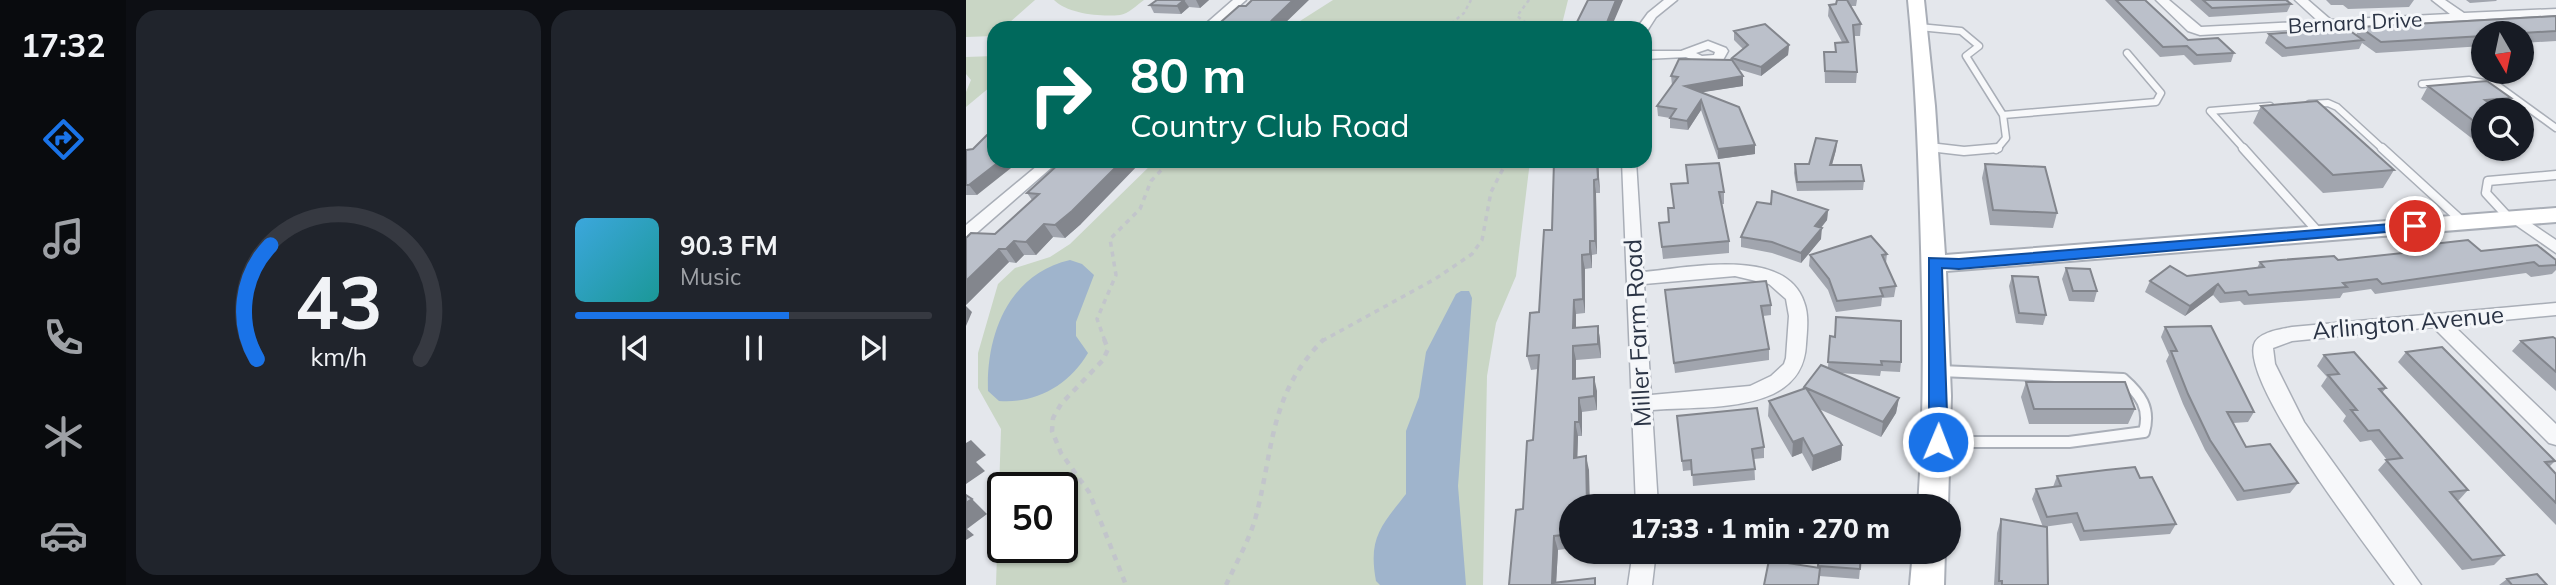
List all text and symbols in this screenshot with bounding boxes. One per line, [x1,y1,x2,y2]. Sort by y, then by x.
street label: Bernard Drive [2287,5,2423,39]
north arrow [2471,21,2534,84]
map controls [2471,21,2534,161]
text: 17:32 [21,25,105,65]
text: 80 m [1130,44,1246,105]
icon: right [1015,49,1106,140]
button: search [2471,98,2534,161]
text: Country Club Road [1130,105,1409,145]
icon: directions [39,115,88,164]
pin [2385,196,2445,256]
icon: arrive [2396,207,2434,245]
icon: music [39,214,88,263]
text: 90.3 FM [680,229,778,262]
street label: Miller Farm Road [1617,238,1657,428]
text: 43 [295,256,382,347]
text: Music [680,262,741,291]
street label: Arlington Avenue [2311,299,2505,345]
icon: phone [39,313,88,362]
icon: previous [616,329,654,367]
icon: pause [735,329,773,367]
icon: next [854,329,892,367]
text: km/h [310,340,367,371]
position arrow [1901,405,1975,479]
icon: climate [39,412,88,461]
speed limit sign: 50 [987,472,1078,563]
icon: car [39,511,88,560]
text: 17:33 · 1 min · 270 m [1630,512,1890,545]

